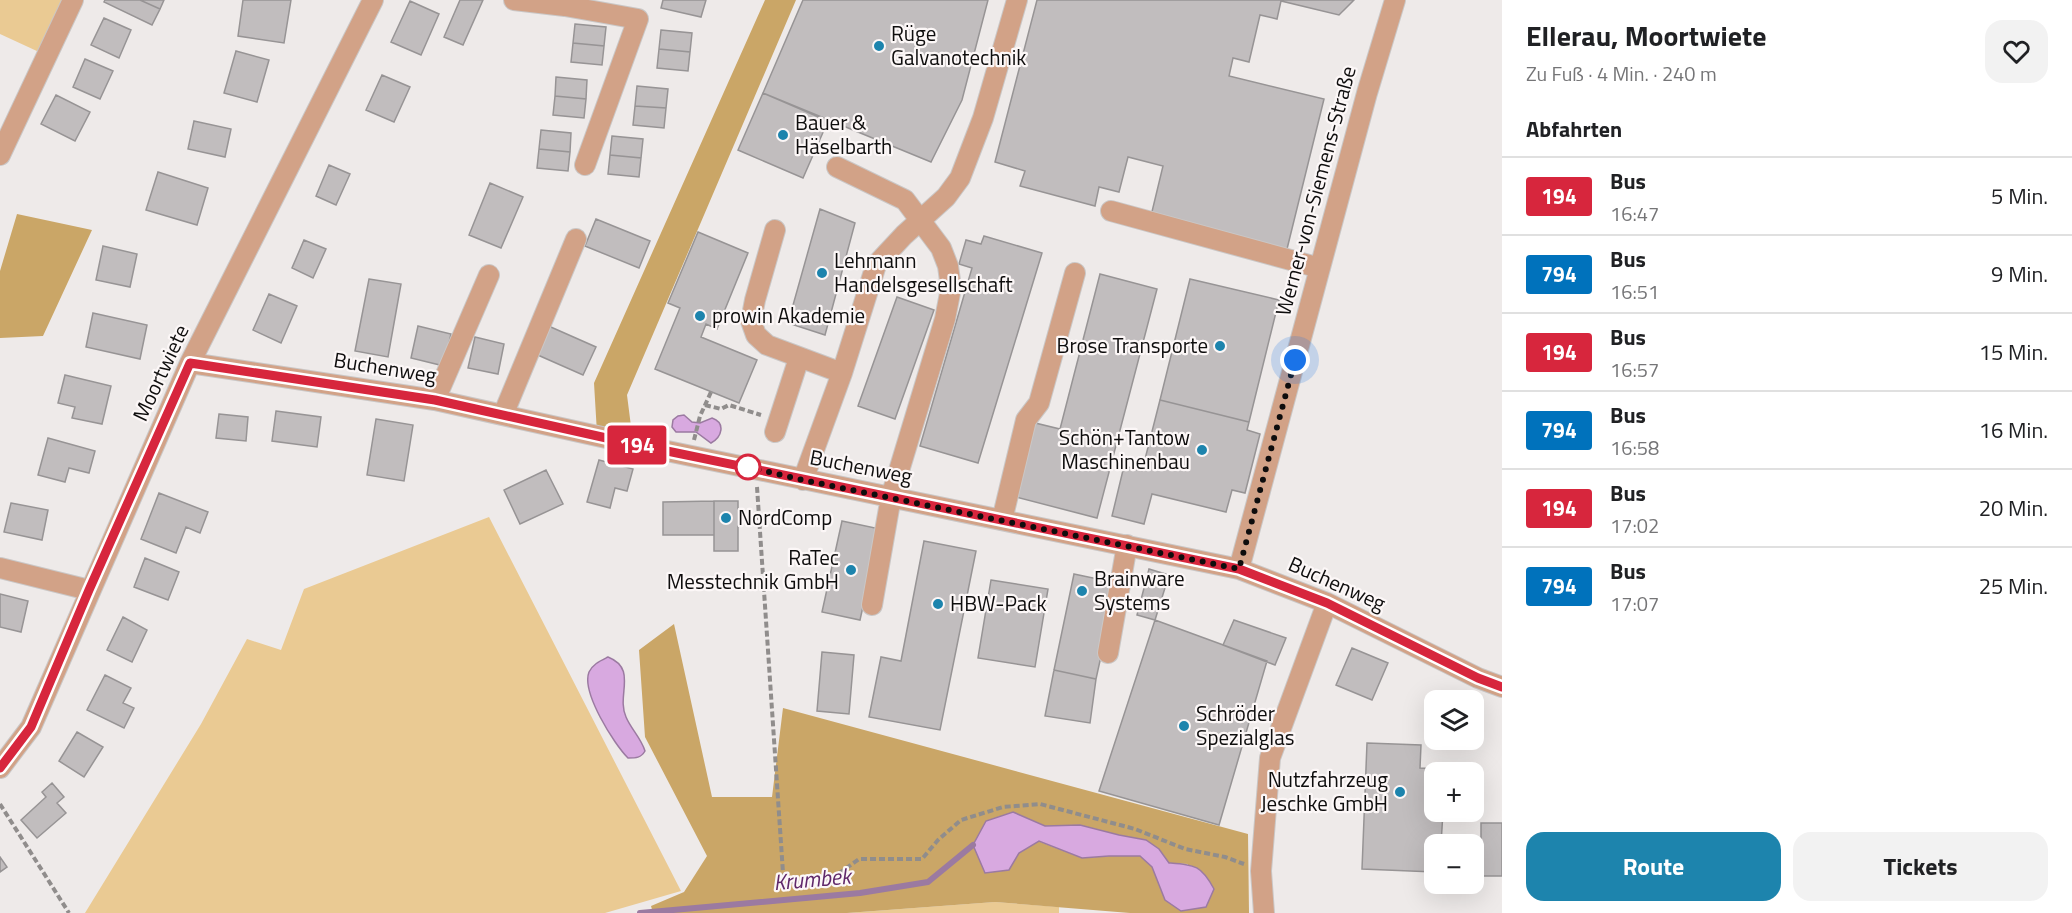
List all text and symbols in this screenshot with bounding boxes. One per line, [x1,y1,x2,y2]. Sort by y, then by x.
text: Ellerau, Moortwiete [1526,14,1767,57]
place label: Rüge Galvanotechnik [891,17,1026,73]
button: heart [1985,20,2048,83]
marker: Rüge Galvanotechnik [872,39,886,53]
text: Zu Fuß · 4 Min. · 240 m [1526,58,1717,89]
street label: Werner-von-Siemens-Straße [1266,62,1364,319]
place label: Bauer & Häselbarth [795,106,892,162]
text: Abfahrten [1526,112,1622,146]
marker: Bauer & Häselbarth [776,128,790,142]
text: Bus [1610,164,1646,198]
text: 5 Min. [1991,179,2048,213]
text: 194 [1541,180,1577,212]
text: 16:47 [1610,198,1659,229]
text: Bus [1610,242,1646,276]
place label: Lehmann Handelsgesellschaft [834,244,1013,300]
text: 9 Min. [1991,257,2048,291]
text: 794 [1541,258,1577,290]
marker: Lehmann Handelsgesellschaft [815,266,829,280]
text: 16:51 [1610,276,1659,307]
place label: prowin Akademie [712,299,865,331]
marker: prowin Akademie [693,309,707,323]
street label: Moortwiete [124,319,196,426]
text: Bus [1610,320,1646,354]
place label: Brose Transporte [1056,329,1208,361]
text: 15 Min. [1979,335,2048,369]
text: 194 [1541,336,1577,368]
marker: Brose Transporte [1213,339,1227,353]
street label: Buchenweg [331,343,439,391]
your location [1280,345,1310,375]
text: 16:57 [1610,354,1659,385]
text: Bus [1610,398,1646,432]
text: 16 Min. [1979,413,2048,447]
text: 794 [1541,414,1577,446]
place label: Schön+Tantow Maschinenbau [1059,421,1190,477]
line badge: 194 [602,426,672,464]
text: 194 [619,429,655,461]
text: 16:58 [1610,432,1659,463]
street label: Buchenweg [807,440,915,492]
marker: Schön+Tantow Maschinenbau [1195,443,1209,457]
unlabelled marker [735,454,761,480]
text: Bus [1610,476,1646,510]
text: 20 Min. [1979,491,2048,525]
text: 194 [1541,492,1577,524]
place label: NordComp [738,501,832,533]
text: 17:02 [1610,510,1659,541]
marker: NordComp [719,511,733,525]
place label: RaTec Messtechnik GmbH [667,541,839,597]
street label: Buchenweg [1284,547,1391,619]
text: Bus [1610,554,1646,588]
place label: Brainware Systems [1094,562,1185,618]
marker: RaTec Messtechnik GmbH [844,563,858,577]
text: 25 Min. [1979,569,2048,603]
text: 794 [1541,570,1577,602]
marker: Brainware Systems [1075,584,1089,598]
place label: HBW-Pack [950,587,1047,619]
text: 17:07 [1610,588,1659,619]
marker: HBW-Pack [931,597,945,611]
map controls [1424,690,1484,894]
button: layers [1424,690,1484,750]
place label: Schröder Spezialglas [1196,697,1295,753]
marker: Schröder Spezialglas [1177,719,1191,733]
button: + [1424,762,1484,822]
place label: Nutzfahrzeug Jeschke GmbH [1261,763,1388,819]
marker: Nutzfahrzeug Jeschke GmbH [1393,785,1407,799]
button: Route [1526,832,1781,901]
button: Tickets [1793,832,2048,901]
button: − [1424,834,1484,894]
water label: Krumbek [772,859,854,899]

